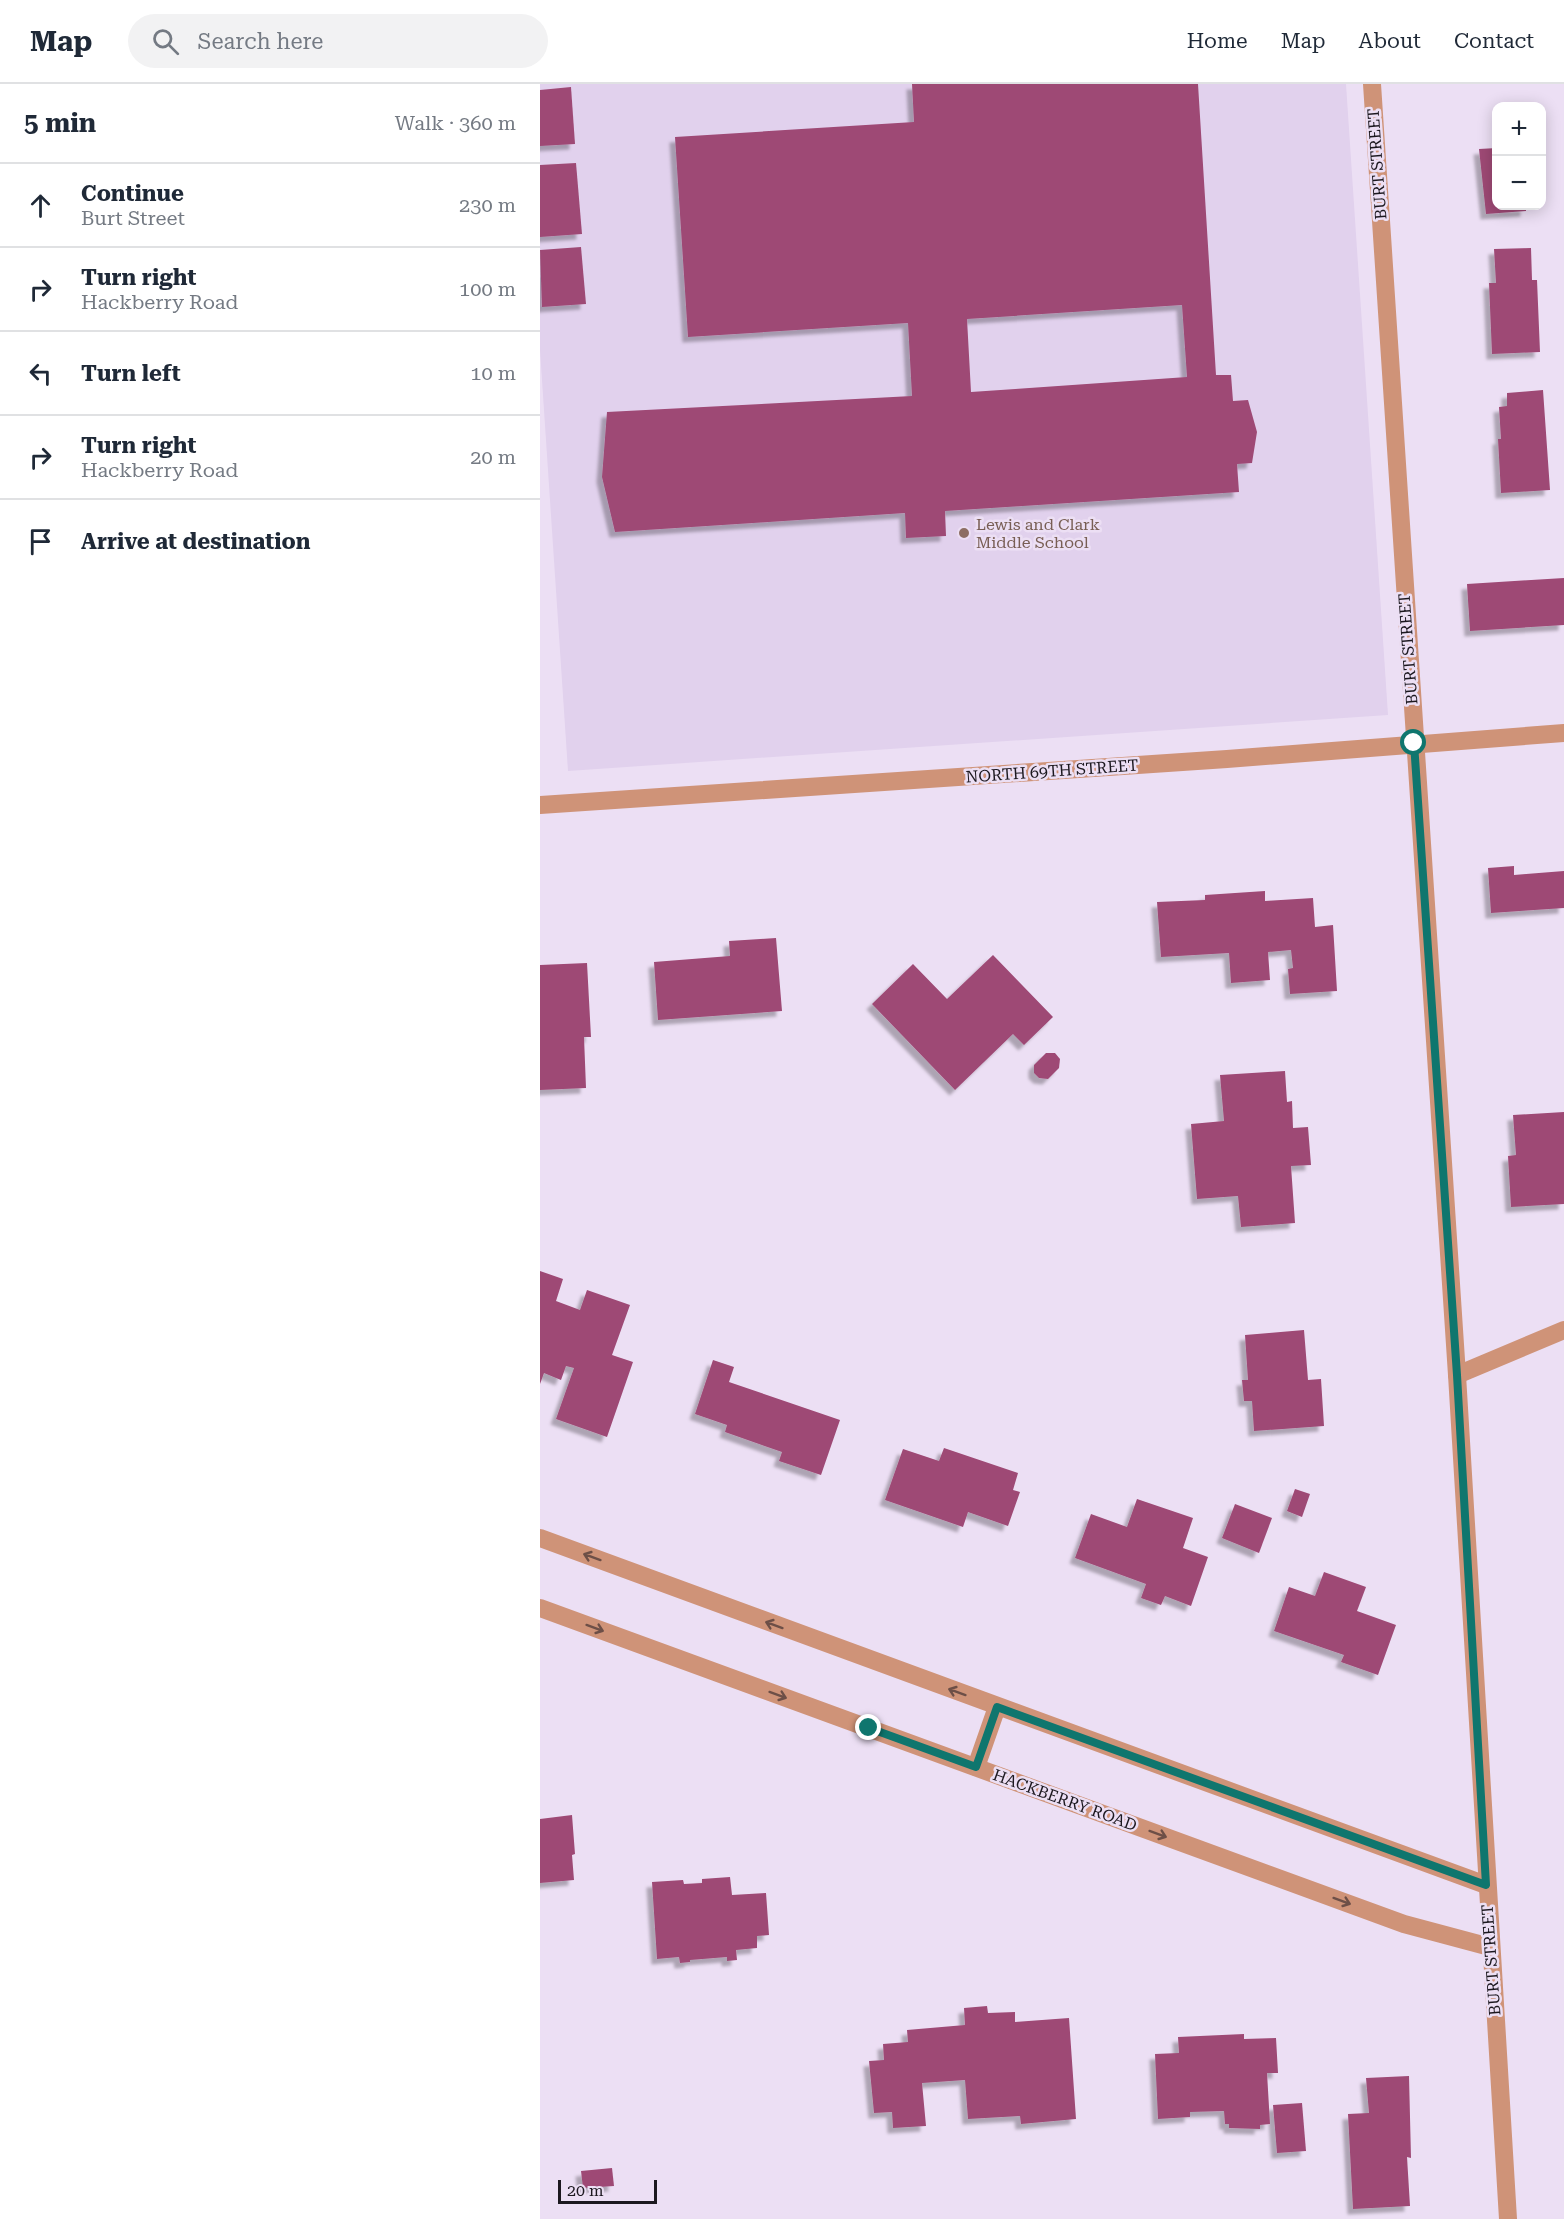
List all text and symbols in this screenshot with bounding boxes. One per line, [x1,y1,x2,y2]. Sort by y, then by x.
search box [128,14,548,68]
text: Map [30,25,92,58]
icon: search [149,25,182,58]
text: Search here [197,29,323,54]
text: Home [1187,29,1248,53]
text: Map [1281,29,1326,53]
text: About [1359,29,1421,53]
text: Contact [1454,29,1534,53]
map controls [1492,102,1546,210]
button: + [1492,102,1546,156]
street label: BURT STREET [1364,107,1390,220]
text: 5 min [24,108,96,138]
text: Walk · 360 m [395,111,516,135]
button: − [1492,156,1546,210]
text: Continue [81,181,184,206]
icon: ahead [24,189,57,222]
text: 230 m [459,193,516,217]
text: Burt Street [81,206,185,230]
text: Turn right [81,265,196,290]
icon: right [24,273,57,306]
text: 100 m [459,277,516,301]
text: Hackberry Road [81,290,238,314]
icon: left [24,357,57,390]
text: Turn left [81,361,181,386]
text: 10 m [470,361,516,385]
text: Turn right [81,433,196,458]
icon: right [24,441,57,474]
text: 20 m [470,445,516,469]
text: Hackberry Road [81,458,238,482]
place label: Lewis and Clark Middle School [976,515,1100,552]
icon: arrive [24,525,57,558]
marker: Lewis and Clark Middle School [957,526,971,540]
text: Arrive at destination [81,529,310,554]
street label: BURT STREET [1395,592,1421,705]
route start [1400,729,1426,755]
street label: NORTH 69TH STREET [965,755,1139,787]
one-way arrow [583,1551,601,1562]
one-way arrow [766,1619,784,1630]
one-way arrow [585,1623,604,1634]
one-way arrow [949,1686,967,1697]
one-way arrow [768,1690,787,1701]
route end [855,1714,881,1740]
street label: HACKBERRY ROAD [990,1765,1140,1835]
one-way arrow [1149,1830,1167,1841]
one-way arrow [1332,1897,1350,1908]
street label: BURT STREET [1478,1903,1504,2016]
scale bar [558,2177,657,2204]
text: 20 m [567,2181,604,2200]

